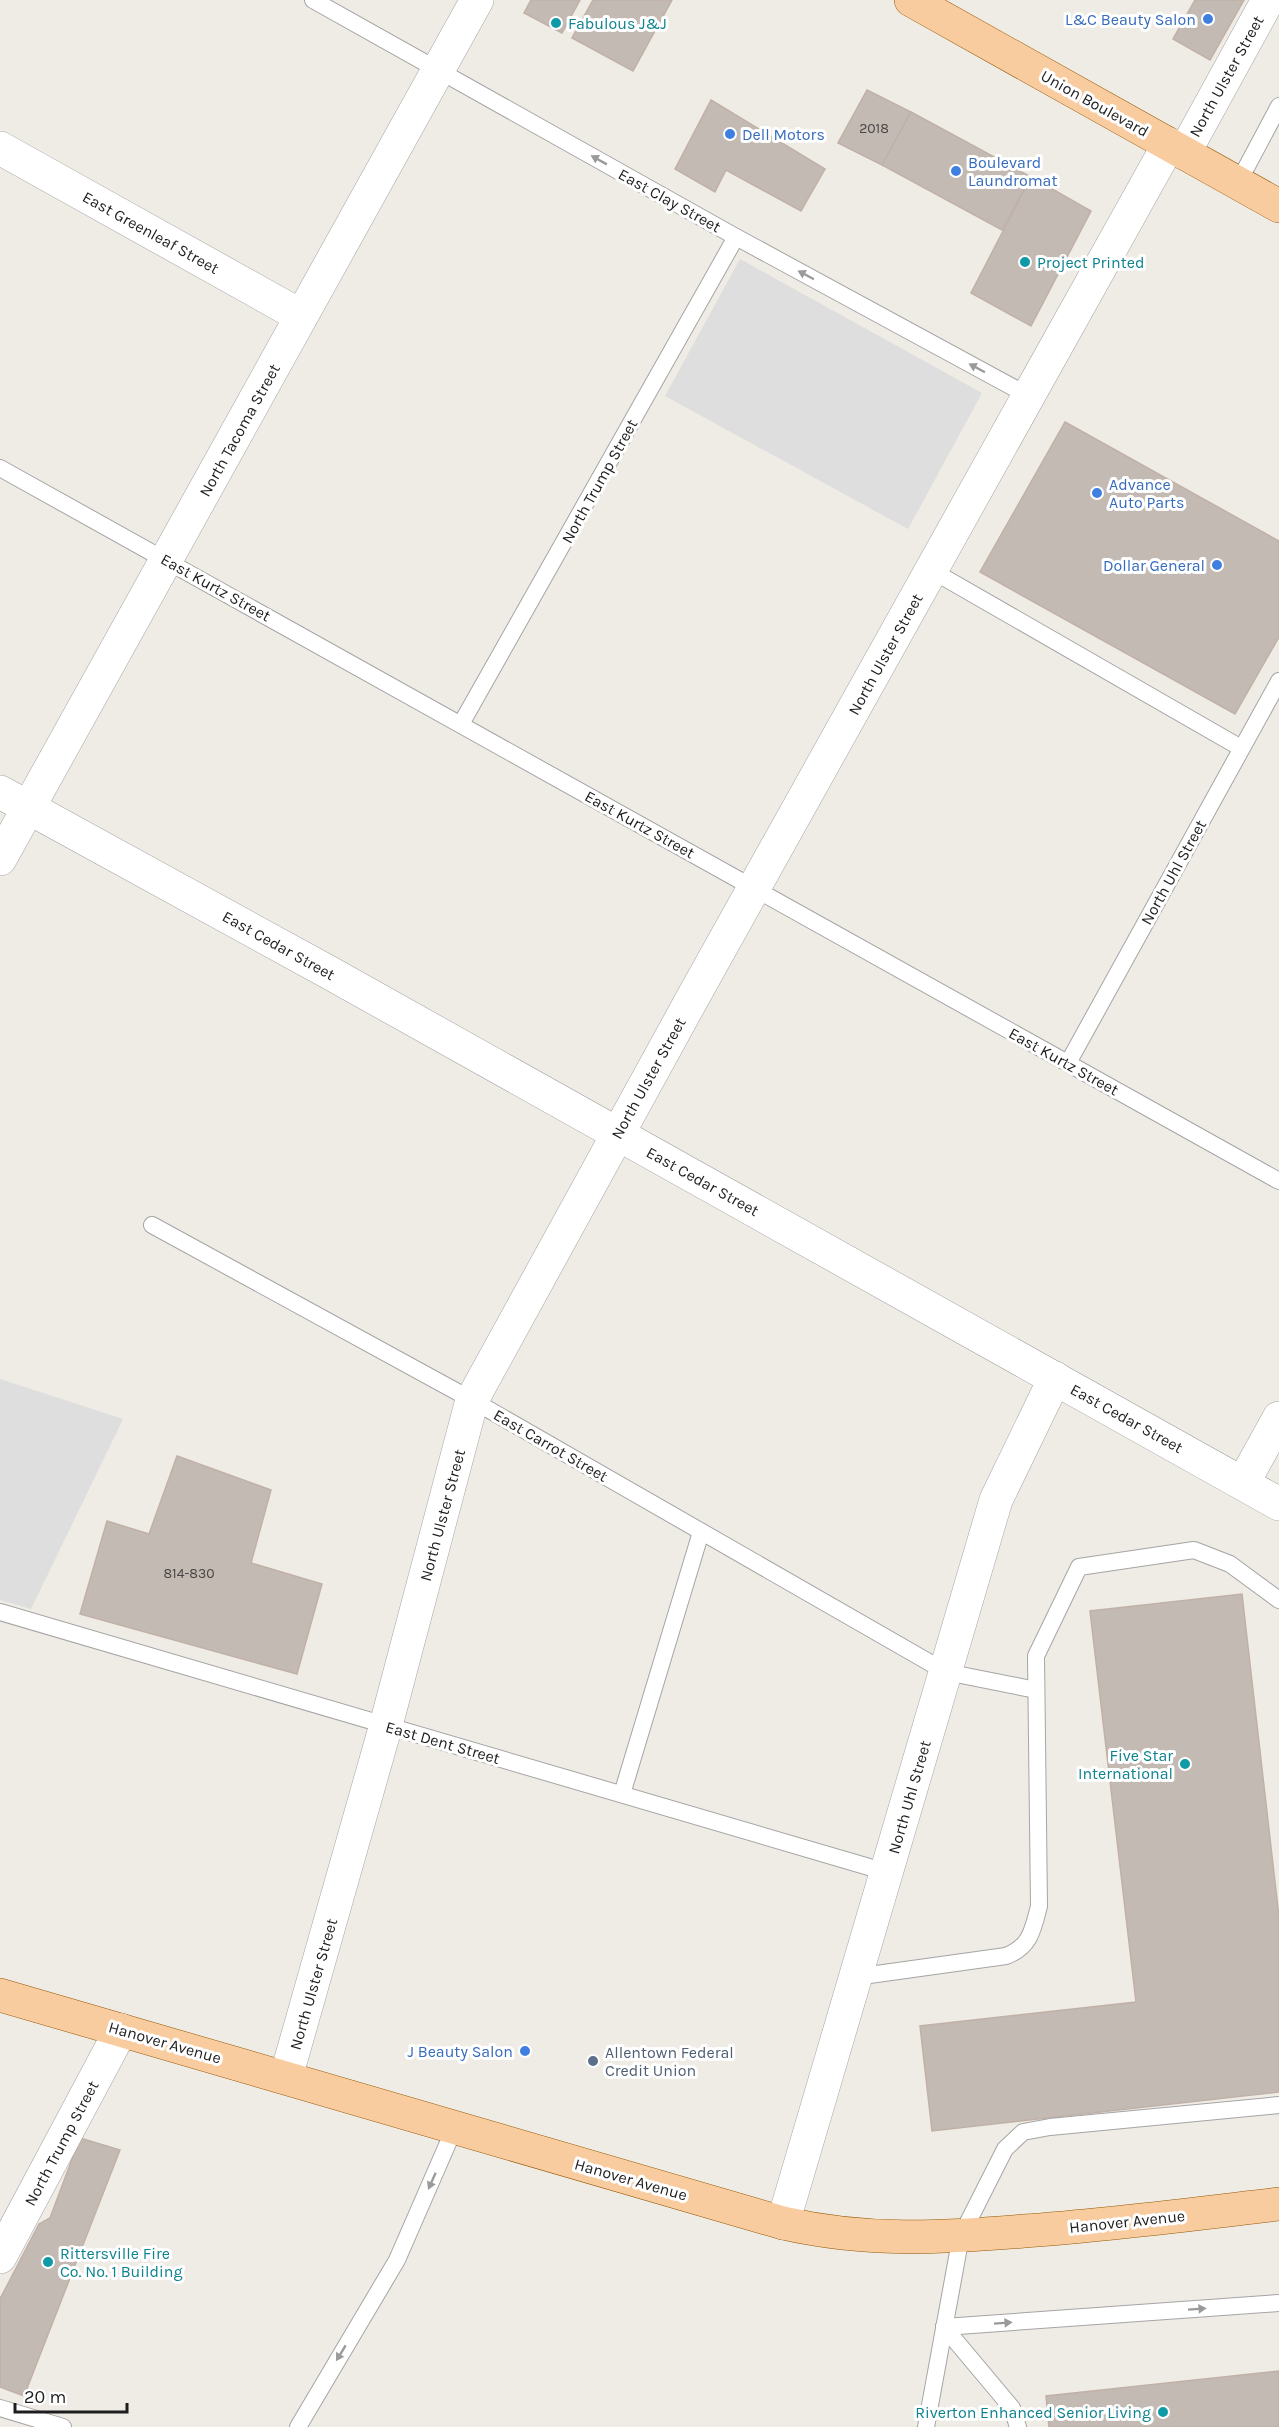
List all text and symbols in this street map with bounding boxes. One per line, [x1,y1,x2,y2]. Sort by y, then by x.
place label: L&C Beauty Salon [1065,10,1196,29]
street label: North Ulster Street [1185,12,1268,140]
marker: L&C Beauty Salon [1201,12,1215,26]
place label: Fabulous J&J [568,14,667,33]
marker: Fabulous J&J [549,16,563,30]
street label: Union Boulevard [1038,66,1152,141]
house number: 2018 [859,120,889,137]
place label: Dell Motors [742,125,825,144]
marker: Dell Motors [723,127,737,141]
place label: Boulevard Laundromat [968,153,1057,190]
one-way arrow [590,155,607,165]
street label: East Clay Street [615,164,724,236]
marker: Boulevard Laundromat [949,164,963,178]
street label: East Greenleaf Street [79,187,222,278]
place label: Project Printed [1037,253,1144,272]
marker: Project Printed [1018,255,1032,269]
one-way arrow [797,270,814,280]
street label: North Tacoma Street [195,361,284,500]
one-way arrow [969,363,986,373]
street label: North Trump Street [557,416,642,547]
place label: Advance Auto Parts [1109,475,1184,512]
marker: Advance Auto Parts [1090,486,1104,500]
street label: East Kurtz Street [158,549,274,625]
place label: Dollar General [1103,556,1205,575]
marker: Dollar General [1210,558,1224,572]
street label: North Ulster Street [844,590,927,718]
street label: East Kurtz Street [582,786,698,862]
street label: North Uhl Street [1137,816,1210,928]
street label: East Cedar Street [219,907,338,984]
street label: North Ulster Street [607,1014,690,1142]
street label: East Kurtz Street [1006,1023,1122,1099]
street label: East Cedar Street [643,1143,762,1220]
street label: East Cedar Street [1067,1380,1186,1457]
street label: East Carrot Street [490,1405,611,1486]
street label: North Ulster Street [416,1447,469,1583]
house number: 814-830 [163,1565,215,1582]
street label: East Dent Street [383,1717,502,1768]
street label: North Uhl Street [884,1738,935,1856]
place label: Five Star International [1078,1746,1173,1783]
marker: Five Star International [1178,1757,1192,1771]
street label: North Ulster Street [286,1916,341,2052]
street label: Hanover Avenue [106,2017,223,2068]
place label: J Beauty Salon [407,2042,513,2061]
place label: Allentown Federal Credit Union [605,2043,734,2080]
marker: J Beauty Salon [518,2044,532,2058]
marker: Allentown Federal Credit Union [586,2054,600,2068]
street label: North Trump Street [20,2077,103,2209]
street label: Hanover Avenue [572,2154,689,2205]
one-way arrow [427,2172,436,2189]
street label: Hanover Avenue [1068,2206,1186,2237]
place label: Rittersville Fire Co. No. 1 Building [60,2244,182,2281]
marker: Rittersville Fire Co. No. 1 Building [41,2255,55,2269]
one-way arrow [1188,2304,1207,2314]
one-way arrow [993,2318,1012,2328]
one-way arrow [336,2345,347,2361]
scale bar [15,2376,128,2414]
text: 20 m [24,2386,66,2408]
place label: Riverton Enhanced Senior Living [915,2403,1151,2422]
marker: Riverton Enhanced Senior Living [1156,2405,1170,2419]

